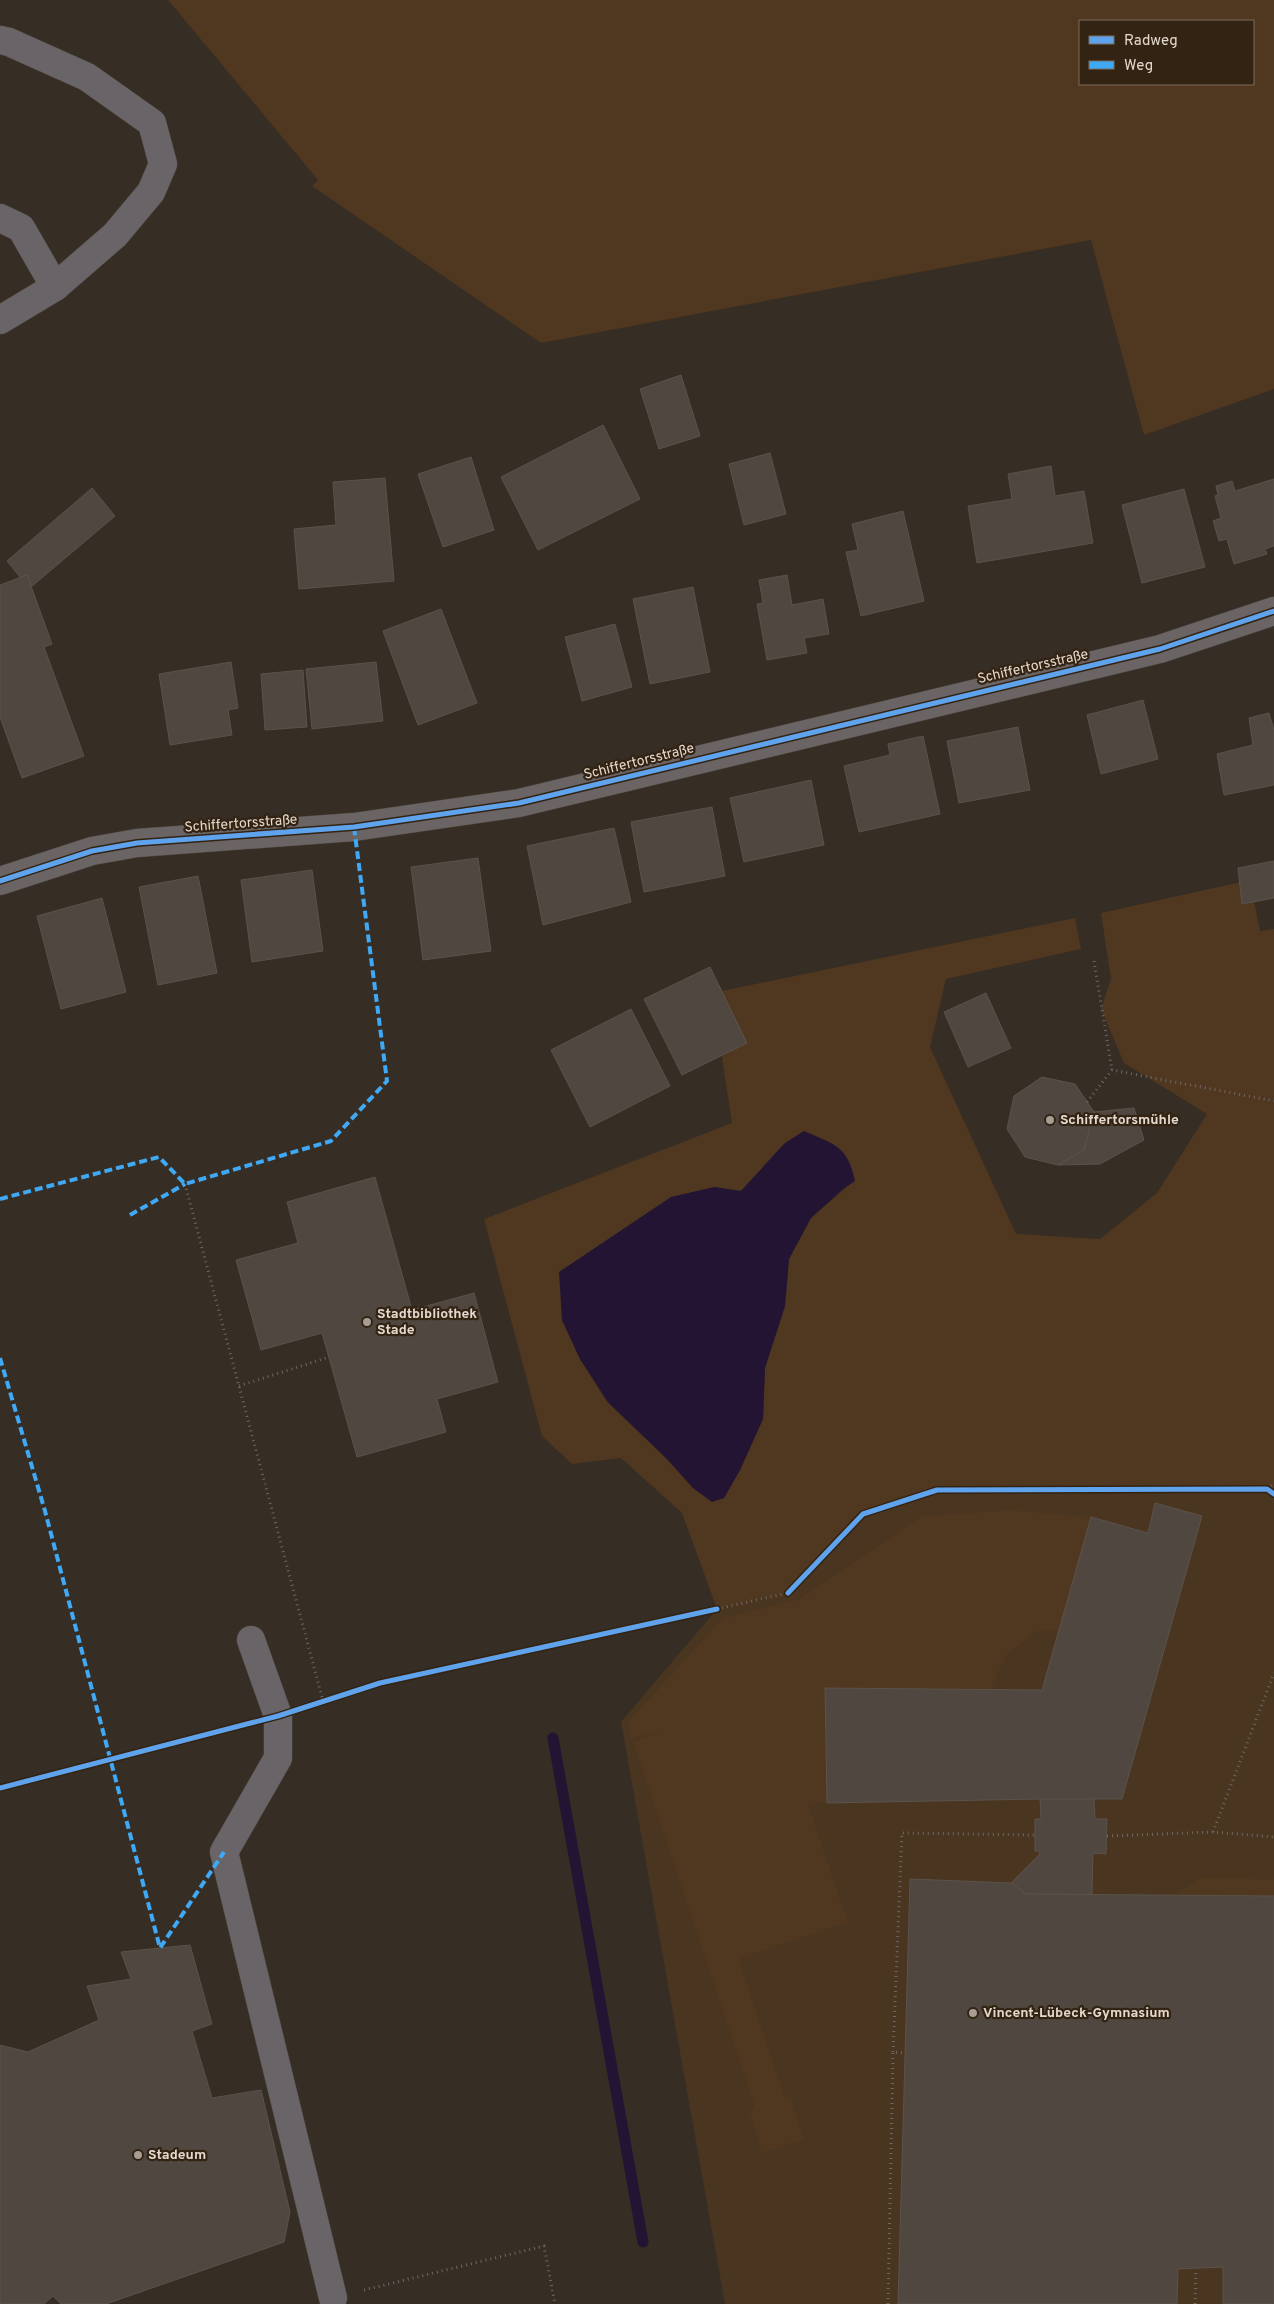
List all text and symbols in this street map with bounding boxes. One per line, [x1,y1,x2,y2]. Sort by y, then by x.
legend [1079,20,1254,85]
text: Radweg [1124,32,1178,51]
text: Weg [1124,57,1153,76]
street label: Schiffertorsstraße [976,646,1090,688]
street label: Schiffertorsstraße [582,740,696,784]
street label: Schiffertorsstraße [184,812,298,836]
place label: Schiffertorsmühle [1060,1112,1179,1129]
marker: Schiffertorsmühle [1044,1114,1056,1126]
place label: Stadtbibliothek Stade [377,1306,477,1339]
marker: Stadtbibliothek Stade [361,1316,373,1328]
place label: Vincent-Lübeck-Gymnasium [983,2005,1170,2022]
marker: Vincent-Lübeck-Gymnasium [967,2007,979,2019]
place label: Stadeum [148,2147,206,2164]
marker: Stadeum [132,2149,144,2161]

